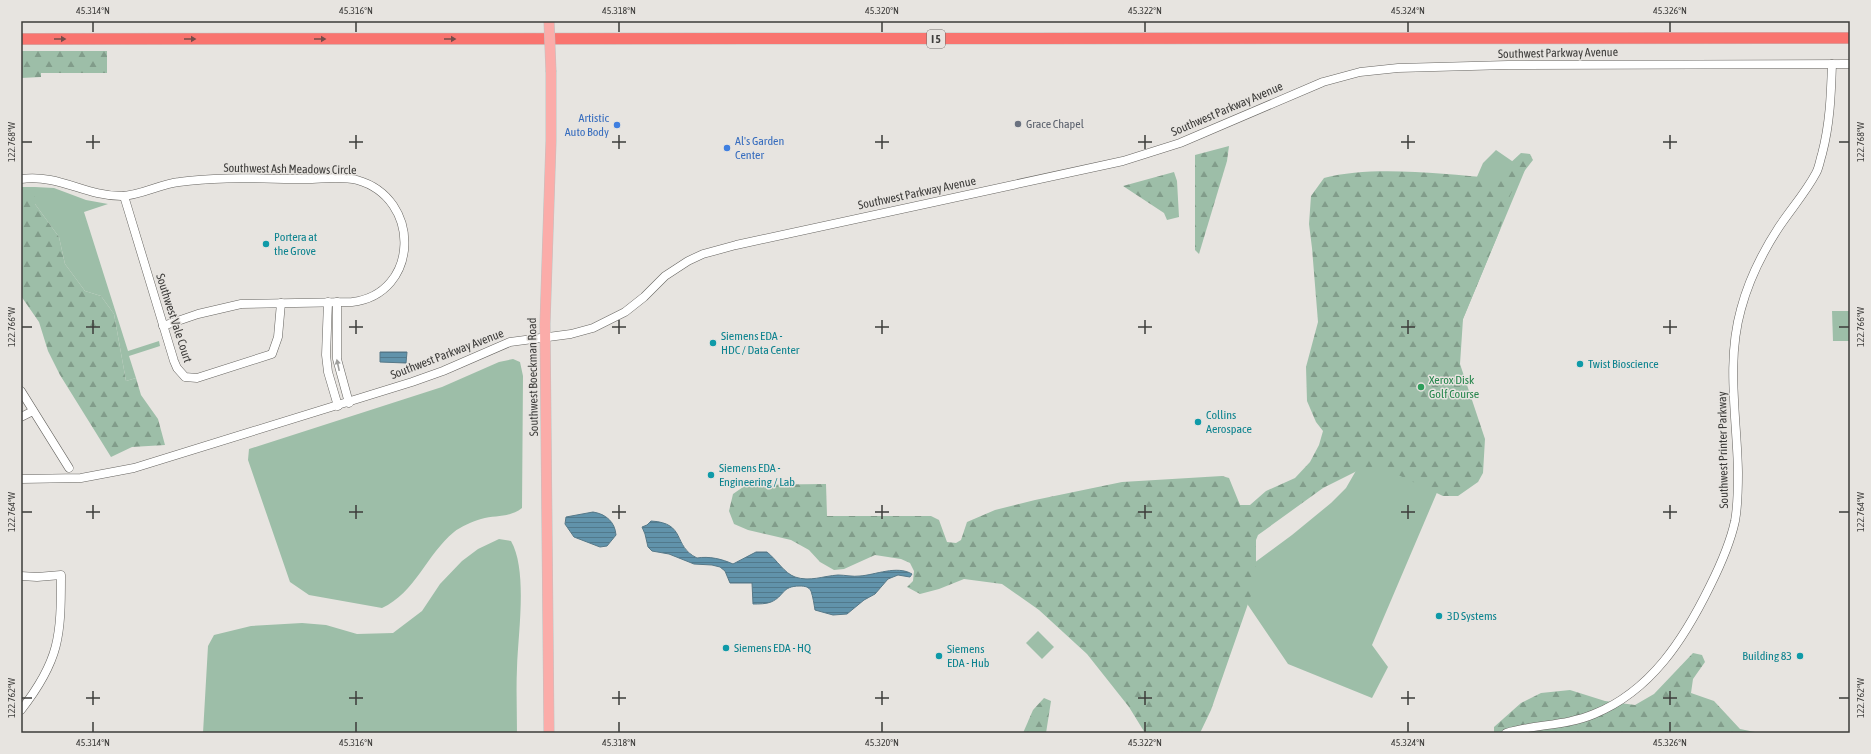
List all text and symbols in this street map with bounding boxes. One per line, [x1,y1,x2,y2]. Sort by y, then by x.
text: 45.314°N [76,5,110,16]
text: 45.316°N [339,5,373,16]
text: 45.318°N [602,5,636,16]
text: 45.320°N [865,5,899,16]
text: 45.322°N [1128,5,1162,16]
text: 45.324°N [1391,5,1425,16]
text: 45.326°N [1653,5,1687,16]
road number: I 5 [927,30,945,48]
one-way arrow [54,36,67,42]
one-way arrow [184,36,197,42]
one-way arrow [314,36,327,42]
one-way arrow [444,36,457,42]
street label: Southwest Parkway Avenue [1498,45,1618,61]
street label: Southwest Parkway Avenue [1169,79,1285,139]
place label: Artistic Auto Body [565,111,610,139]
place label: Grace Chapel [1026,117,1085,131]
marker: Grace Chapel [1013,119,1023,129]
marker: Artistic Auto Body [612,120,622,130]
text: 122.768°W [6,121,17,162]
text: 122.768°W [1855,121,1866,162]
place label: Al's Garden Center [735,134,784,162]
marker: Al's Garden Center [722,143,732,153]
street label: Southwest Ash Meadows Circle [223,161,357,177]
street label: Southwest Parkway Avenue [857,174,977,212]
place label: Portera at the Grove [274,230,318,258]
marker: Portera at the Grove [261,239,271,249]
street label: Southwest Vale Court [153,272,195,365]
text: 122.766°W [6,306,17,347]
text: 122.766°W [1855,306,1866,347]
street label: Southwest Boeckman Road [525,318,541,436]
street label: Southwest Parkway Avenue [388,326,506,382]
place label: Siemens EDA - HDC / Data Center [721,329,800,357]
marker: Siemens EDA - HDC / Data Center [708,338,718,348]
place label: Twist Bioscience [1588,357,1659,371]
one-way arrow [335,359,341,372]
marker: Twist Bioscience [1575,359,1585,369]
place label: Xerox Disk Golf Course [1429,373,1479,401]
marker: Xerox Disk Golf Course [1416,382,1426,392]
street label: Southwest Printer Parkway [1715,391,1731,509]
place label: Collins Aerospace [1206,408,1252,436]
marker: Collins Aerospace [1193,417,1203,427]
place label: Siemens EDA - Engineering / Lab [719,461,795,489]
marker: Siemens EDA - Engineering / Lab [706,470,716,480]
text: 122.764°W [6,491,17,532]
text: 122.764°W [1855,491,1866,532]
place label: 3D Systems [1447,609,1497,623]
marker: 3D Systems [1434,611,1444,621]
place label: Siemens EDA - HQ [734,641,812,655]
place label: Siemens EDA - Hub [947,642,990,670]
marker: Siemens EDA - HQ [721,643,731,653]
place label: Building 83 [1742,649,1792,663]
marker: Siemens EDA - Hub [934,651,944,661]
marker: Building 83 [1795,651,1805,661]
text: 122.762°W [6,677,17,718]
text: 122.762°W [1855,677,1866,718]
text: 45.314°N [76,737,110,748]
text: 45.316°N [339,737,373,748]
text: 45.318°N [602,737,636,748]
text: 45.320°N [865,737,899,748]
text: 45.322°N [1128,737,1162,748]
text: 45.324°N [1391,737,1425,748]
text: 45.326°N [1653,737,1687,748]

